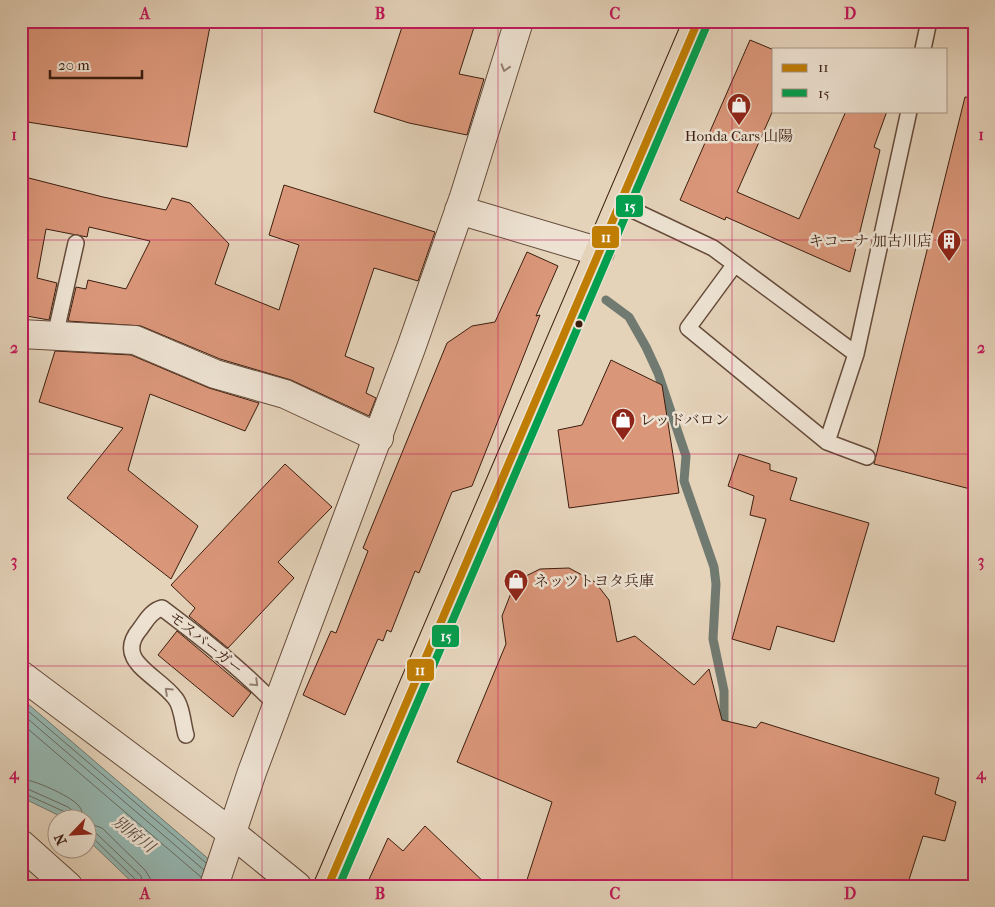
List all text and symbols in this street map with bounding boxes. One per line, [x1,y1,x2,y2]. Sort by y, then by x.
text: A [139,4,151,23]
text: B [375,4,385,23]
text: C [610,4,621,23]
text: D [844,4,856,23]
scale bar [50,48,142,80]
legend [772,48,948,112]
text: 20 m [58,56,90,74]
text: 11 [818,58,829,76]
one-way arrow [500,63,510,71]
text: 15 [818,84,830,102]
shop icon: Honda Cars 山陽 [726,92,752,126]
text: 1 [11,125,17,144]
text: 1 [978,125,984,144]
place label: Honda Cars 山陽 [685,127,793,145]
line badge: 15 [615,194,644,218]
text: 15 [625,198,636,215]
line badge: 11 [591,225,620,249]
building icon: キコーナ 加古川店 [936,228,962,262]
text: 11 [601,229,611,246]
place label: キコーナ 加古川店 [809,232,932,250]
unlabelled marker [574,319,584,329]
text: 2 [10,338,18,357]
text: 2 [977,338,985,357]
shop icon: レッドバロン [610,407,636,441]
place label: レッドバロン [640,411,730,429]
text: 3 [11,551,17,571]
text: 3 [978,551,984,571]
shop icon: ネッツトヨタ兵庫 [503,568,529,602]
place label: ネッツトヨタ兵庫 [534,572,654,590]
street label: モスバーガー [165,608,247,678]
line badge: 15 [431,624,460,648]
text: 15 [441,628,452,645]
line badge: 11 [406,658,435,682]
text: 11 [415,662,425,679]
one-way arrow [249,678,258,687]
one-way arrow [165,688,174,697]
text: 4 [8,764,20,784]
text: 4 [975,764,987,784]
north arrow [48,810,98,860]
water label: 別府川 [109,812,160,857]
text: N [51,831,71,848]
text: A [139,884,151,903]
text: B [375,884,385,903]
text: C [610,884,621,903]
text: D [844,884,856,903]

